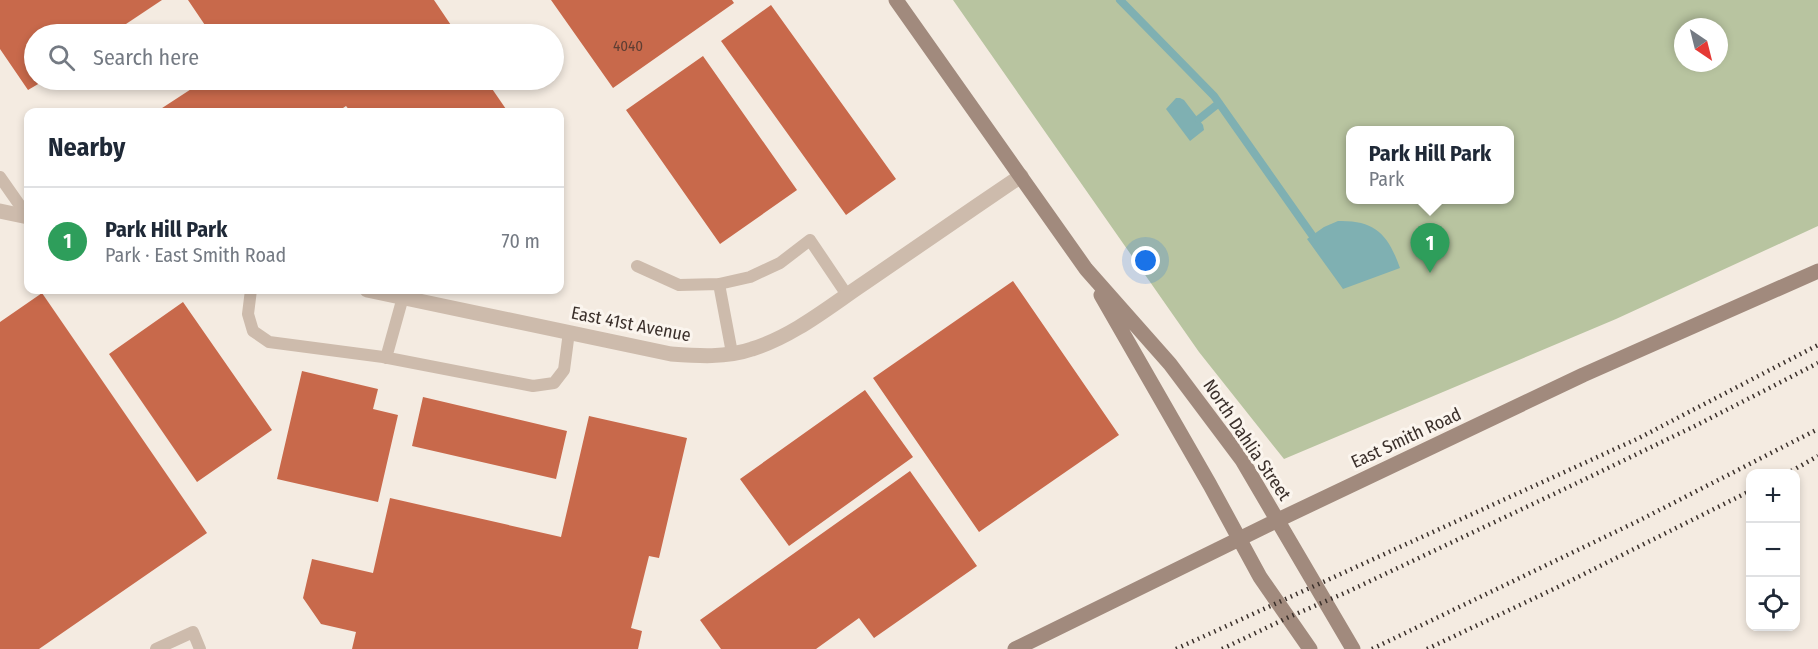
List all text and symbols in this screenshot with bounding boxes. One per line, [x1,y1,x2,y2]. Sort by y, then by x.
north arrow [1674,18,1728,72]
search box [24,24,564,90]
house number: 4040 [613,37,643,55]
icon: search [45,41,78,74]
text: Search here [93,44,199,71]
popup [1346,126,1514,204]
text: Nearby [48,132,125,163]
text: Park Hill Park [1369,140,1491,167]
text: Park [1369,167,1404,191]
text: Park Hill Park [105,216,227,243]
pin: 1 [1410,224,1450,273]
text: 1 [63,229,72,253]
text: 70 m [502,229,540,253]
text: Park · East Smith Road [105,243,286,267]
your location [1131,246,1160,275]
street label: East 41st Avenue [569,302,693,346]
street label: North Dahlia Street [1198,375,1296,505]
street label: East Smith Road [1347,403,1465,473]
map controls [1746,469,1800,631]
button: + [1746,469,1800,523]
button: − [1746,523,1800,577]
button: locate [1746,577,1800,631]

